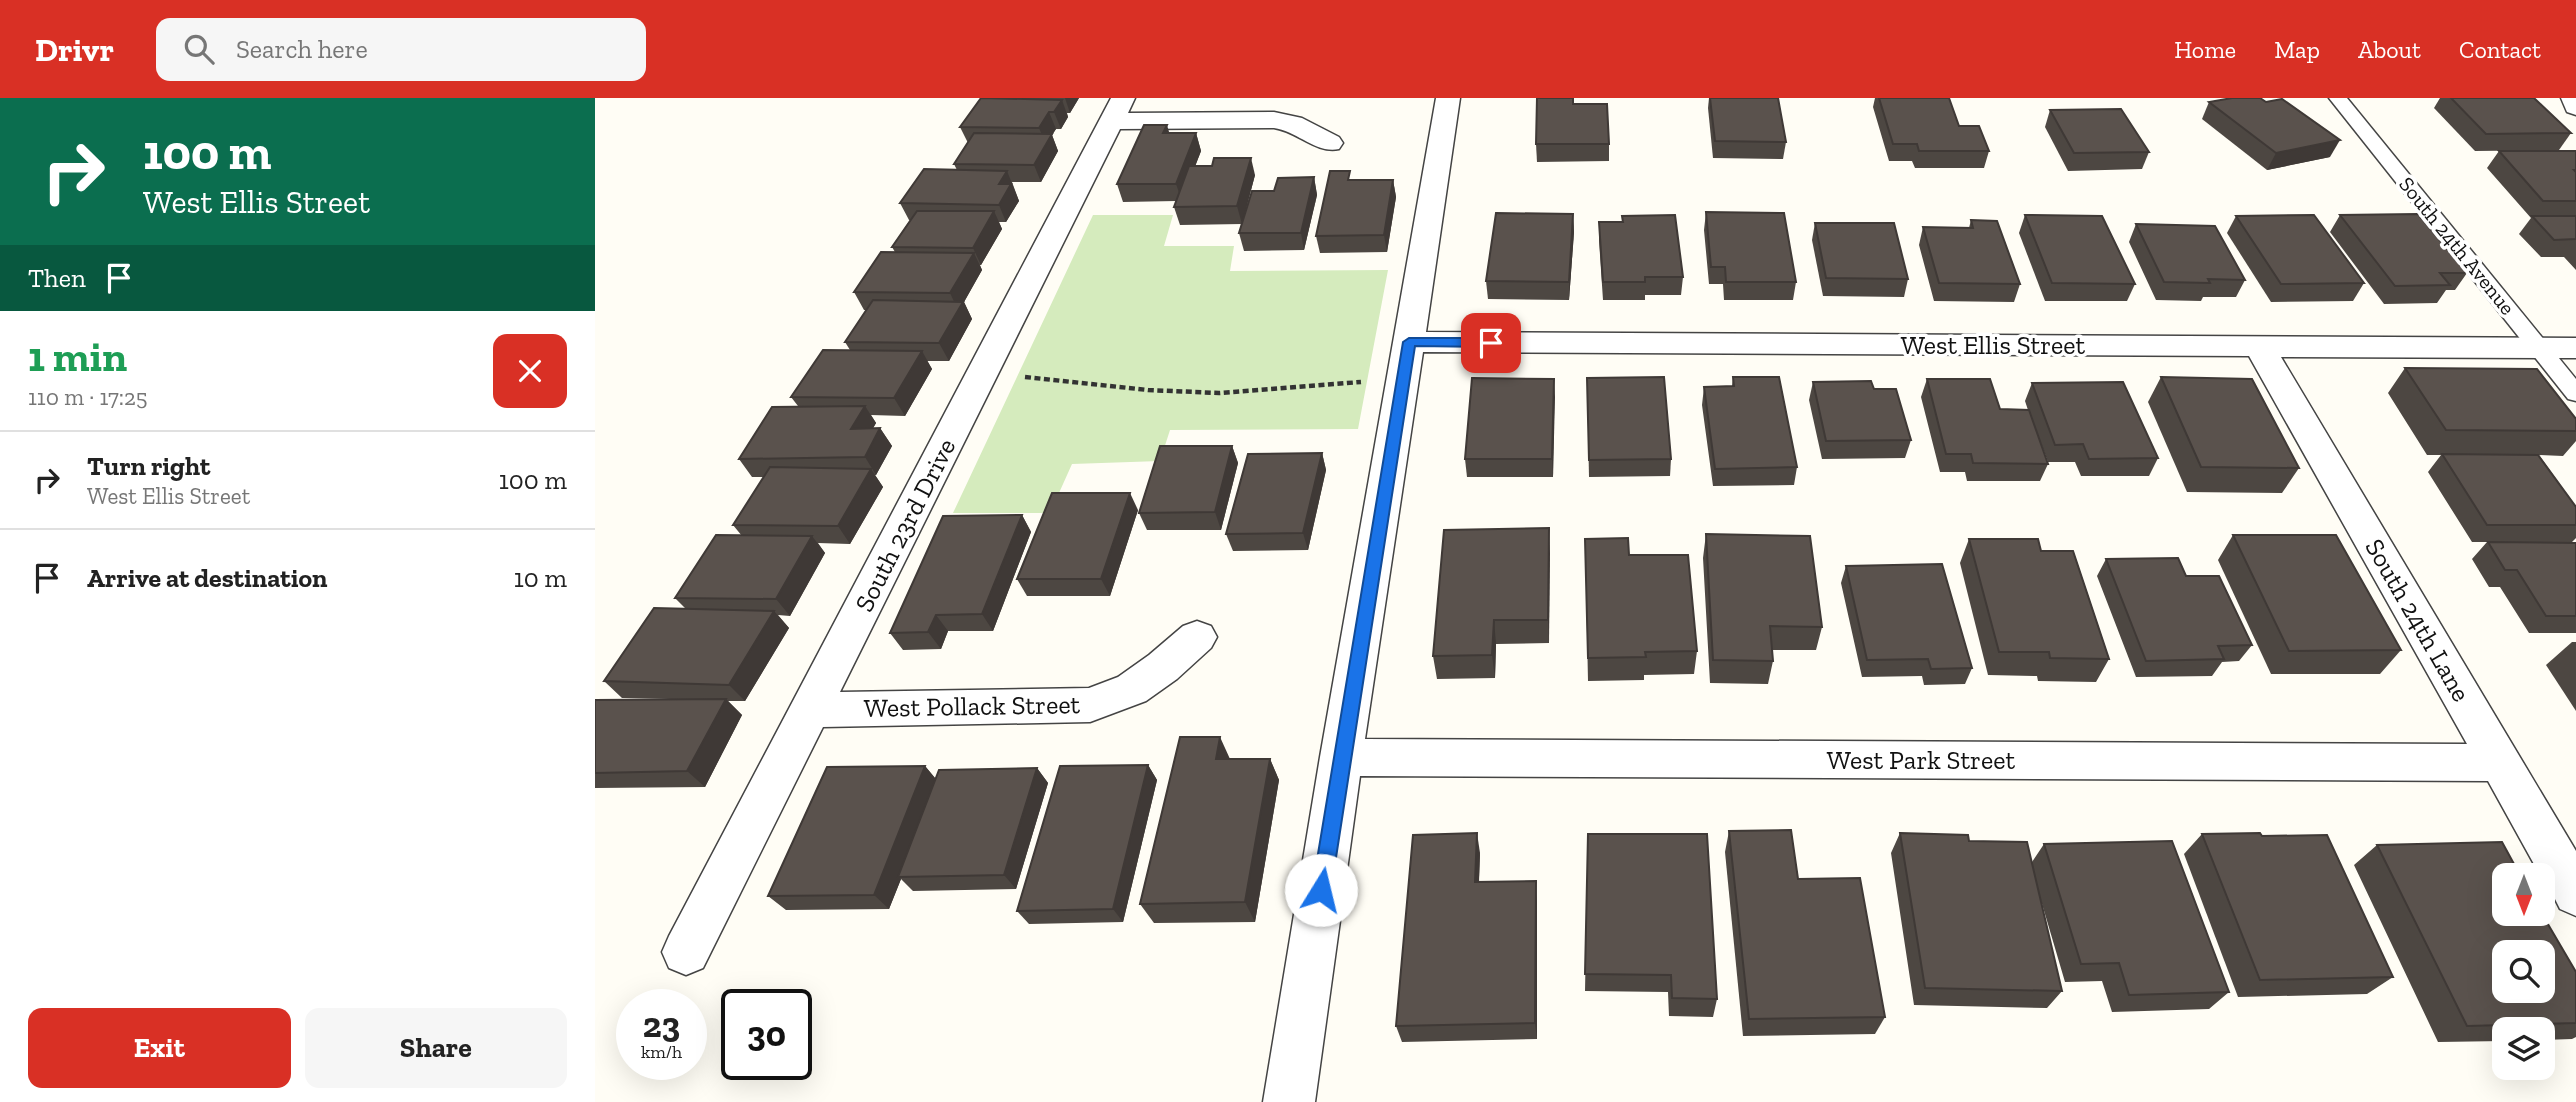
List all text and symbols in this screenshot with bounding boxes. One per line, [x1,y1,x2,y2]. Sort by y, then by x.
search box [156,18,646,81]
text: Drivr [35,30,114,69]
icon: search [180,30,218,68]
text: Search here [236,33,368,65]
text: Home [2174,35,2236,64]
text: Map [2274,35,2320,64]
text: About [2358,35,2421,64]
text: Contact [2459,35,2541,64]
text: 100 m [143,123,271,182]
icon: right [28,126,119,217]
street label: South 24th Avenue [2394,172,2521,320]
text: West Ellis Street [143,183,370,221]
icon: arrive [100,259,138,297]
text: Then [28,262,86,294]
pin [1461,313,1521,373]
icon: arrive [1472,324,1510,362]
street label: West Ellis Street [1901,329,2086,361]
text: 1 min [28,331,127,382]
button: close [493,334,567,408]
text: 110 m · 17:25 [28,383,148,411]
street label: South 23rd Drive [848,433,962,617]
text: Turn right [87,450,210,482]
icon: right [28,461,66,499]
text: 100 m [499,464,567,496]
text: West Ellis Street [87,482,250,510]
street label: South 24th Lane [2358,533,2478,707]
icon: arrive [28,559,66,597]
text: Arrive at destination [87,562,327,594]
text: 10 m [514,562,567,594]
street label: West Pollack Street [864,688,1081,724]
street label: West Park Street [1827,744,2015,776]
position arrow [1284,853,1358,927]
north arrow [2492,863,2555,926]
map controls [2492,863,2555,1080]
button: search [2492,940,2555,1003]
speed limit sign: 30 [721,989,812,1080]
text: 23 [643,1004,680,1046]
button: Exit [28,1008,291,1088]
button: Share [305,1008,567,1088]
button: layers [2492,1017,2555,1080]
text: km/h [641,1041,682,1063]

